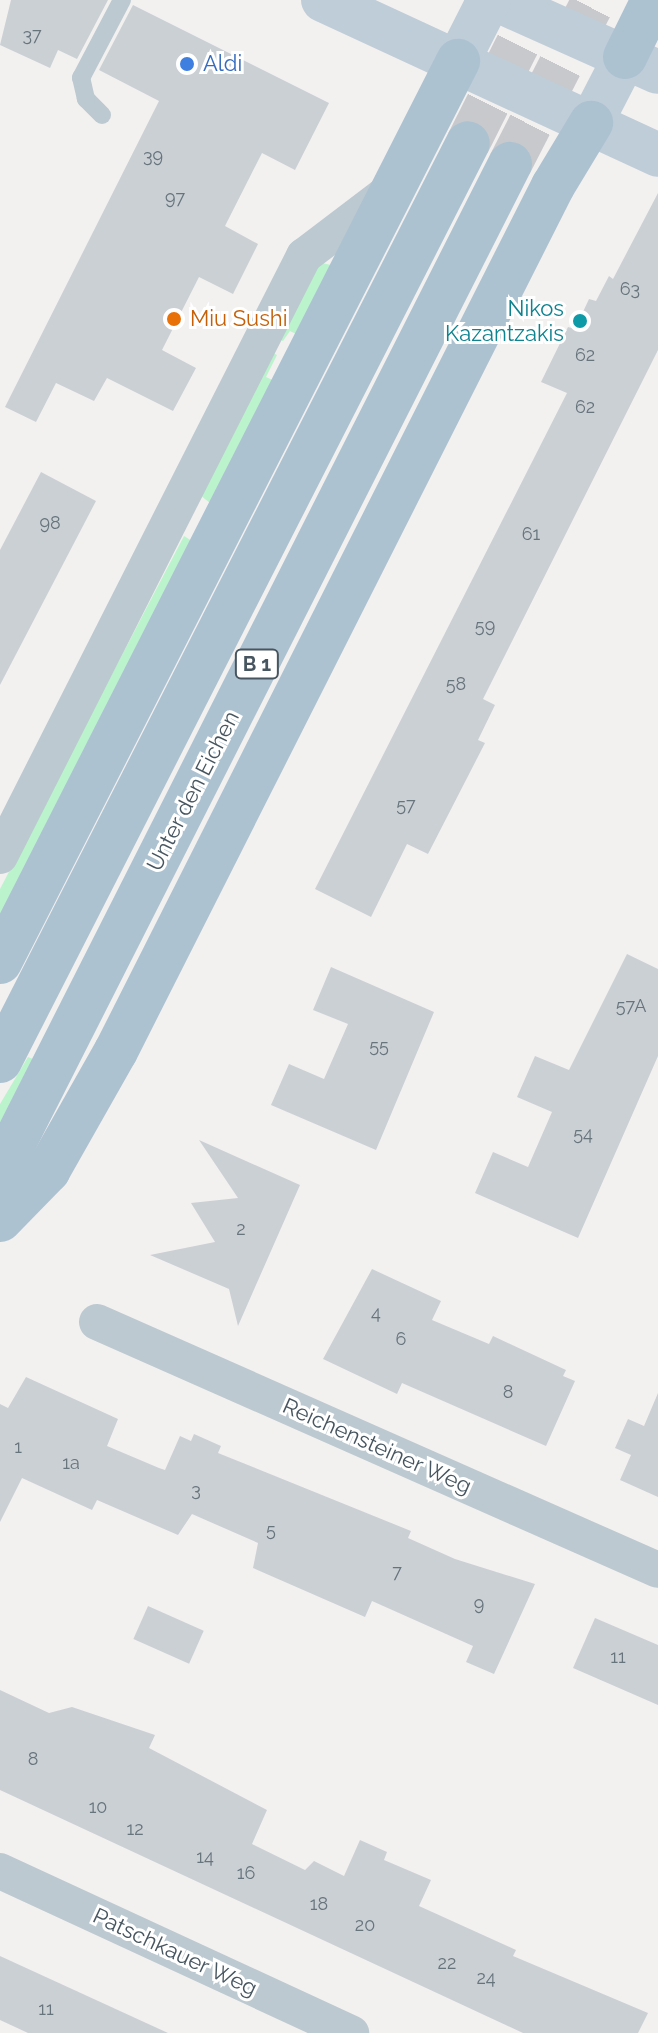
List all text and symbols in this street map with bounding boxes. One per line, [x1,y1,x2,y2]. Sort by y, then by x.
house number: 37 [22,24,42,46]
place label: Aldi [203,51,242,77]
marker: Aldi [178,55,196,73]
house number: 39 [143,145,163,167]
house number: 97 [165,187,185,209]
house number: 63 [620,278,640,300]
place label: Nikos Kazantzakis [445,295,564,346]
place label: Miu Sushi [190,306,287,332]
marker: Miu Sushi [165,310,183,328]
marker: Nikos Kazantzakis [571,312,589,330]
house number: 62 [575,344,595,366]
house number: 62 [575,396,595,418]
house number: 98 [39,512,61,534]
house number: 61 [522,523,540,545]
house number: 59 [475,615,495,637]
road number: B 1 [233,648,281,680]
house number: 58 [446,673,466,695]
street label: Unter den Eichen [141,706,245,876]
house number: 57 [396,794,416,816]
house number: 57A [616,995,646,1017]
house number: 55 [369,1035,389,1057]
house number: 54 [573,1123,593,1145]
house number: 2 [236,1218,246,1240]
house number: 4 [371,1302,381,1324]
house number: 6 [396,1328,406,1350]
house number: 8 [503,1381,513,1403]
street label: Reichensteiner Weg [278,1392,476,1500]
house number: 1 [14,1436,22,1458]
house number: 1a [62,1452,80,1474]
house number: 3 [191,1479,201,1501]
house number: 5 [266,1519,276,1541]
house number: 7 [392,1561,402,1583]
house number: 9 [474,1593,484,1615]
house number: 11 [610,1646,626,1668]
house number: 8 [28,1748,38,1770]
house number: 10 [89,1796,107,1818]
house number: 12 [126,1818,144,1840]
house number: 14 [196,1846,214,1868]
house number: 16 [237,1862,255,1884]
house number: 18 [310,1893,328,1915]
street label: Patschkauer Weg [88,1902,262,2002]
house number: 20 [355,1914,375,1936]
house number: 22 [438,1952,456,1974]
house number: 24 [476,1967,496,1989]
house number: 11 [38,1998,54,2020]

